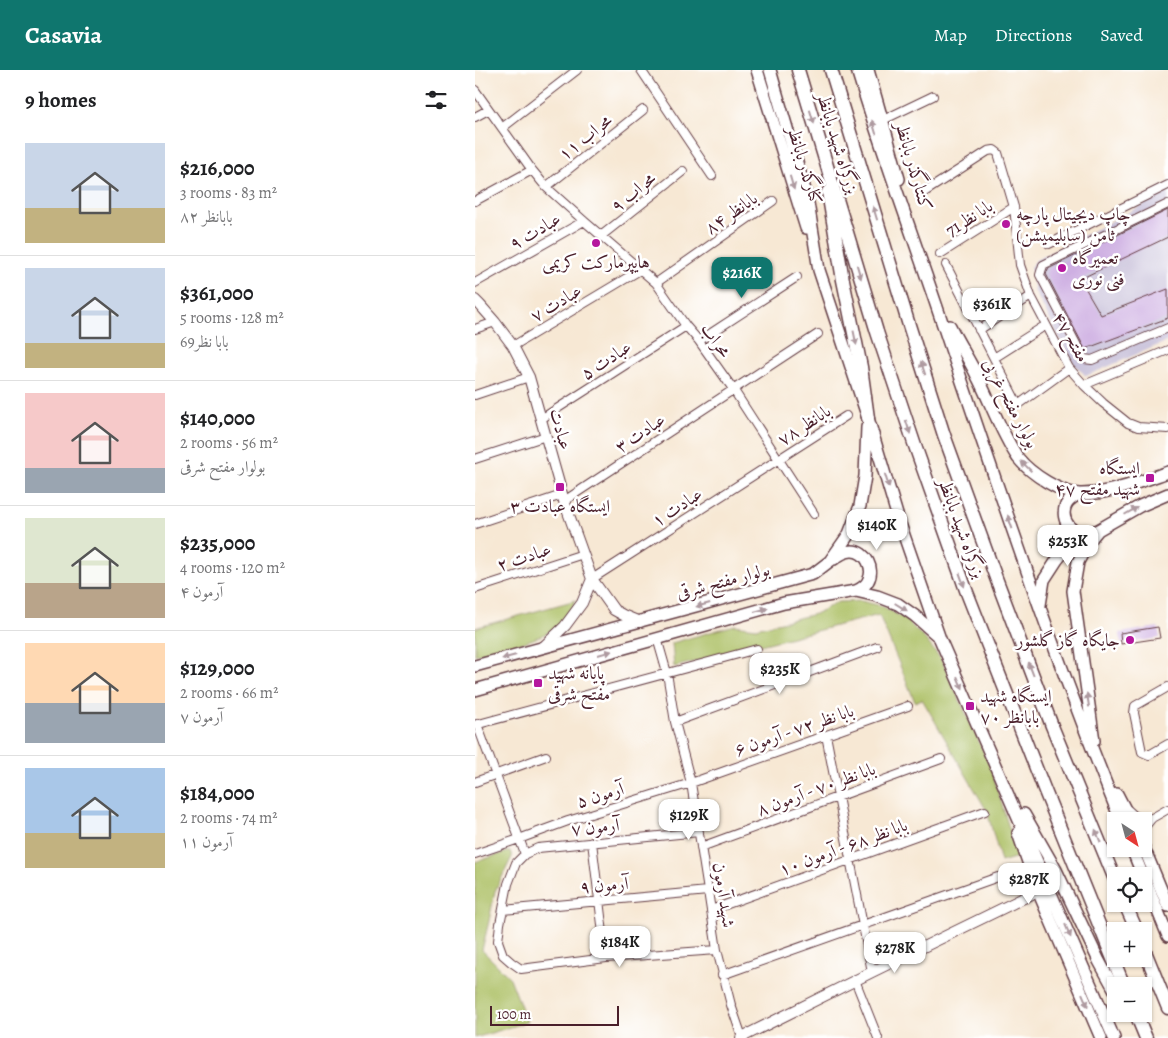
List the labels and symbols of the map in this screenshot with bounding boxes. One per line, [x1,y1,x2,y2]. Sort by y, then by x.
street label: بزرگراه شهید بابانظر [811,87,865,197]
street label: محراب ۱۱ [553,108,617,166]
one-way arrow [809,109,817,124]
street label: کنتارگذر بابانظر [889,117,939,213]
one-way arrow [870,119,878,134]
street label: کنارگذر بابانظر [781,121,829,207]
street label: محراب ۹ [605,166,661,218]
one-way arrow [789,176,797,191]
street label: بابانظر ۸۴ [700,186,762,240]
street label: بابا نظر71 [941,194,997,242]
place label: چاپ دیجیتال پارچه ثامن (سابلیمیشن) [1016,202,1131,247]
one-way arrow [870,205,878,220]
street label: عبادت ۹ [505,207,565,255]
marker: چاپ دیجیتال پارچه ثامن (سابلیمیشن) [1000,218,1012,230]
marker: هایپرمارکت کریمی [590,237,602,249]
place label: تعمیرگاه فنی نوری [1072,246,1125,292]
place label: هایپرمارکت کریمی [542,250,650,274]
pin: $216K [707,256,777,299]
marker: تعمیرگاه فنی نوری [1056,262,1068,274]
one-way arrow [856,265,863,280]
street label: عبادت ۷ [526,278,586,328]
pin: $361K [957,288,1027,330]
street label: مفتح ۴۷ [1044,307,1095,369]
street label: محراب [695,318,737,362]
one-way arrow [852,331,860,347]
street label: عبادت ۵ [576,335,636,385]
street label: بولوار مفتح غربی [974,354,1045,454]
one-way arrow [919,361,926,376]
street label: بابانظر ۷۸ [773,399,835,451]
street label: عبادت [544,406,578,452]
street label: عبادت ۳ [610,407,670,459]
one-way arrow [905,420,913,435]
place label: ایستگاه شهید مفتح ۴۷ [1055,456,1140,505]
one-way arrow [1020,460,1032,472]
marker: ایستگاه شهید مفتح ۴۷ [1144,472,1156,484]
street label: بزرگراه شهید بابانظر [932,473,991,582]
one-way arrow [884,474,892,489]
marker: ایستگاه عبادت ۳ [554,481,566,493]
street label: عبادت ۱ [647,482,707,532]
place label: ایستگاه عبادت ۳ [510,494,610,518]
one-way arrow [1123,507,1138,515]
pin: $140K [842,508,912,551]
one-way arrow [1005,514,1013,529]
pin: $253K [1033,524,1103,567]
street label: عبادت ۲ [494,537,554,577]
street label: بولوار مفتح شرقی [674,557,773,609]
one-way arrow [959,573,966,588]
one-way arrow [695,601,710,609]
one-way arrow [895,602,908,611]
one-way arrow [754,605,769,613]
place label: جایگاه گاز گلشور [1014,628,1120,652]
marker: جایگاه گاز گلشور [1124,634,1136,646]
one-way arrow [597,649,612,657]
pin: $235K [745,652,815,695]
one-way arrow [501,653,516,661]
place label: پایانه شهید مفتح شرقی [548,661,610,710]
one-way arrow [1027,662,1034,677]
one-way arrow [956,676,964,691]
marker: پایانه شهید مفتح شرقی [532,677,544,689]
place label: ایستگاه شهید بابانظر ۷۰ [980,684,1052,729]
one-way arrow [1084,691,1092,707]
street label: بابا نظر ۷۲ - آرمون ۶ [731,698,857,762]
marker: ایستگاه شهید بابانظر ۷۰ [964,700,976,712]
street label: بابا نظر ۷۰ - آرمون ۸ [753,756,879,822]
street label: آرمون ۵ [573,776,629,814]
pin: $129K [654,798,724,841]
street label: آرمون ۷ [570,812,623,841]
north arrow [1107,812,1153,858]
street label: بابا نظر ۶۸ - آرمون ۱۰ [775,813,911,881]
one-way arrow [1093,829,1101,844]
street label: شهید آرمون [707,861,741,929]
pin: $287K [994,862,1064,905]
street label: آرمون ۹ [579,871,631,899]
one-way arrow [1064,924,1072,939]
pin: $184K [585,926,655,968]
pin: $278K [860,932,930,974]
one-way arrow [1081,993,1089,1007]
scale bar [490,1003,619,1026]

